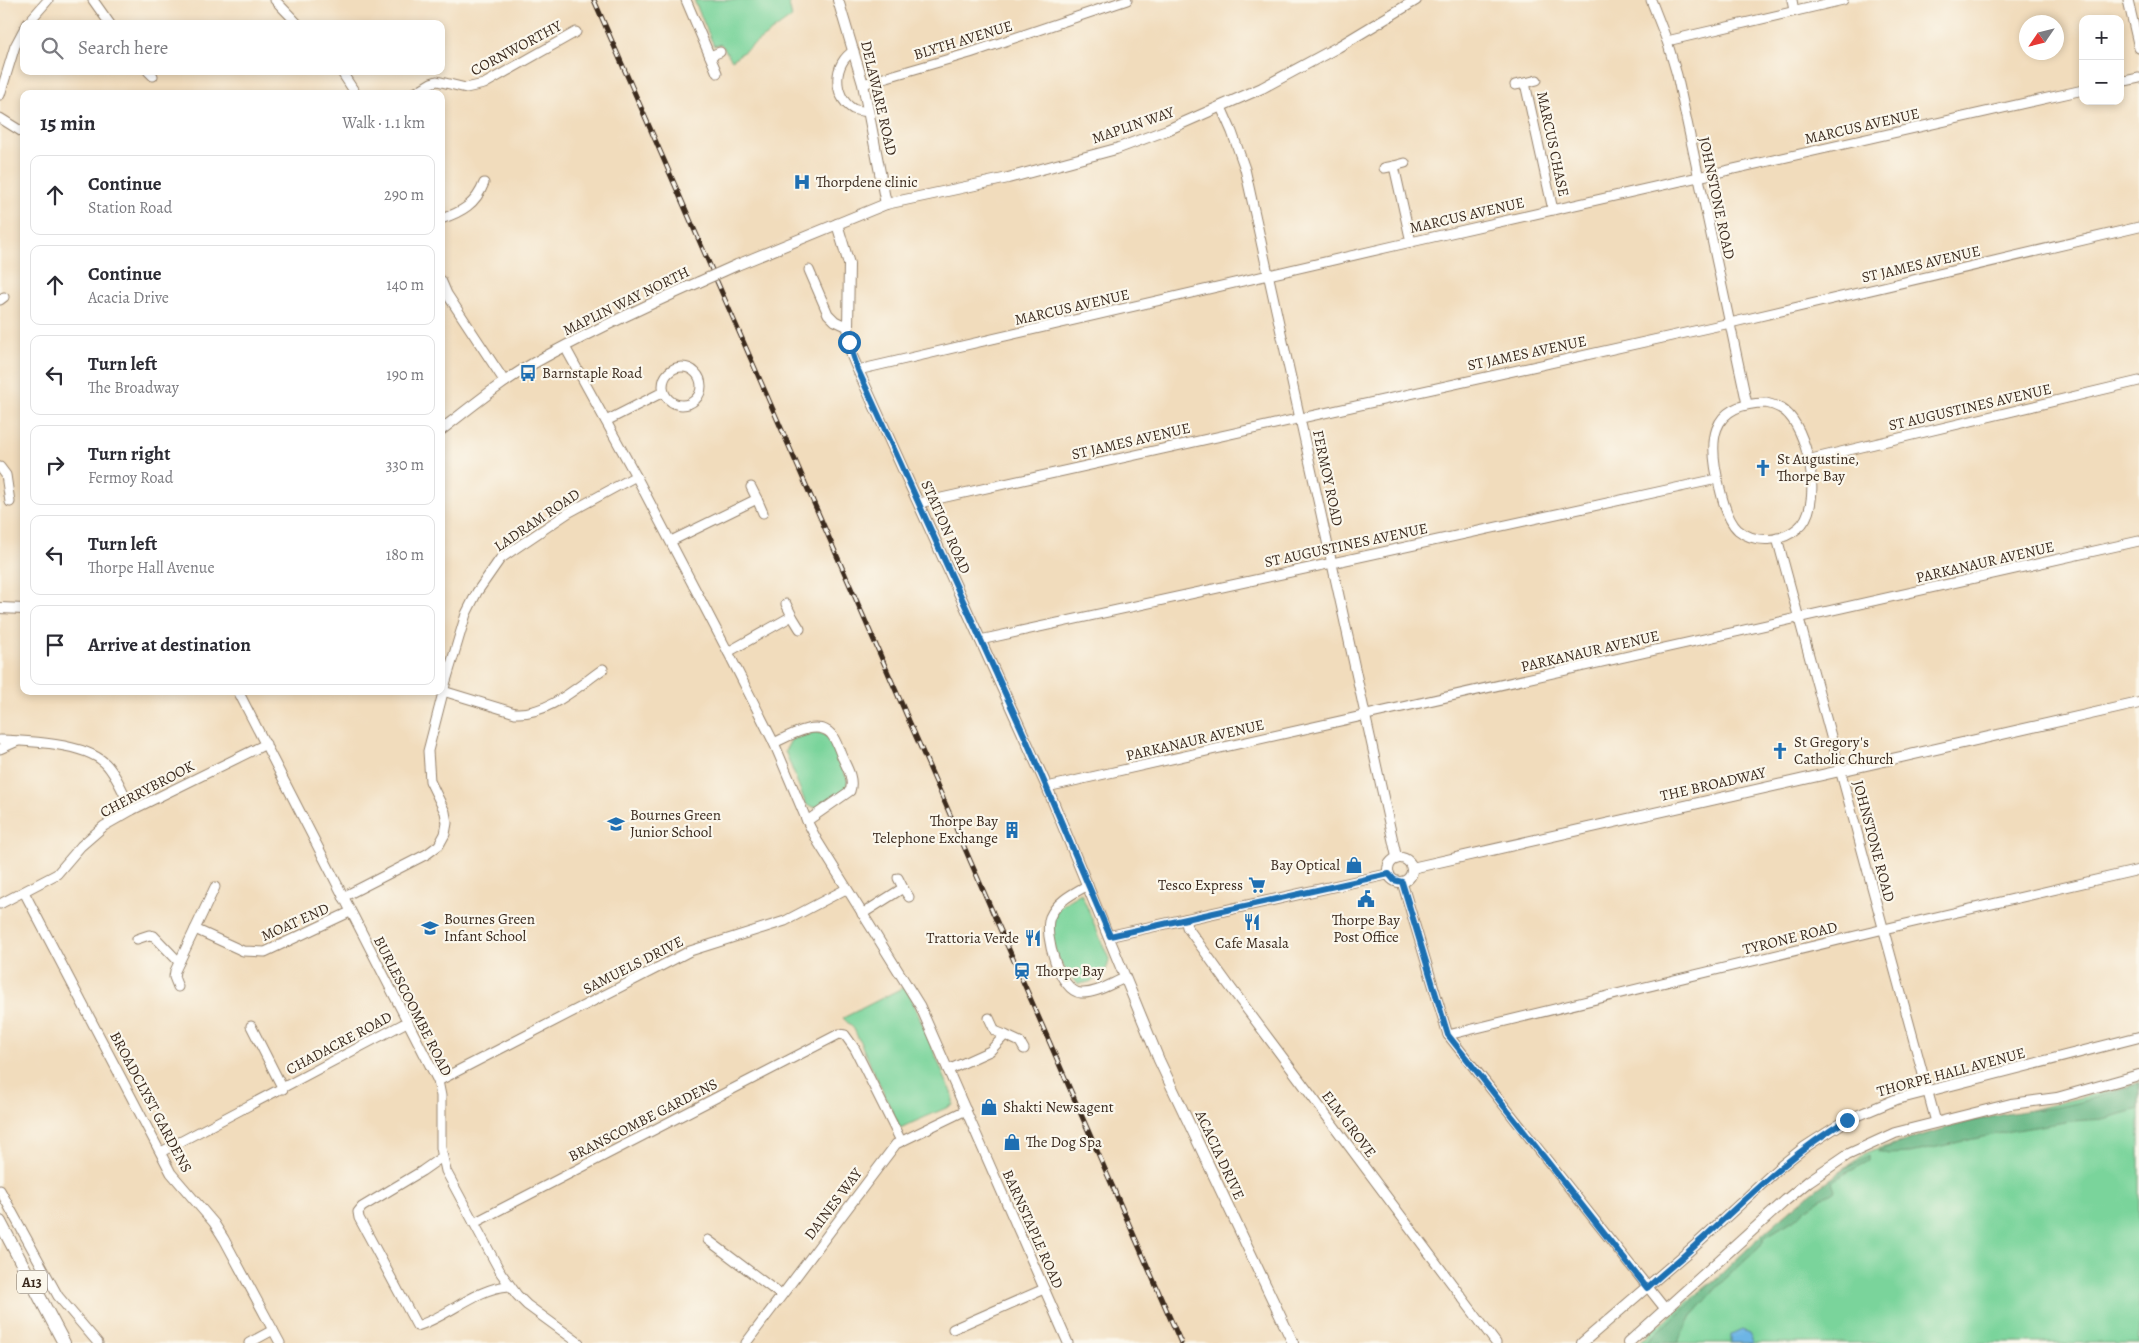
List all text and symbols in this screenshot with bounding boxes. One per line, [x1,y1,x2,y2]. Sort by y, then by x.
street label: CORNWORTHY [467,15,566,80]
street label: BLYTH AVENUE [911,15,1015,65]
north arrow [2019,15,2064,60]
map controls [2079,15,2124,105]
button: + [2079,15,2124,60]
search box [20,20,445,75]
icon: search [38,34,66,62]
text: Search here [78,35,168,61]
street label: DELAWARE ROAD [856,39,902,157]
button: − [2079,60,2124,105]
street label: MARCUS CHASE [1532,90,1574,198]
street label: MAPLIN WAY [1089,101,1178,148]
street label: MARCUS AVENUE [1803,103,1921,149]
text: 15 min [40,109,96,137]
text: Walk · 1.1 km [342,112,425,134]
street label: JOHNSTONE ROAD [1694,135,1740,261]
text: Continue [88,171,162,197]
hospital icon: Thorpdene clinic [792,172,812,192]
place label: Thorpdene clinic [816,172,918,192]
icon: ahead [41,181,69,209]
text: 290 m [384,184,424,206]
street label: MARCUS AVENUE [1408,192,1526,238]
text: Station Road [88,197,172,219]
street label: ST JAMES AVENUE [1860,241,1982,287]
text: Continue [88,261,162,287]
street label: MAPLIN WAY NORTH [559,262,693,340]
icon: ahead [41,271,69,299]
text: 140 m [386,274,424,296]
street label: MARCUS AVENUE [1013,284,1131,330]
text: Acacia Drive [88,287,169,309]
route start [838,331,861,354]
street label: ST JAMES AVENUE [1466,331,1588,375]
text: Turn left [88,351,157,377]
icon: left [41,361,69,389]
bus stop icon: Barnstaple Road [518,363,538,383]
place label: Barnstaple Road [542,363,643,383]
text: 190 m [386,364,424,386]
text: The Broadway [88,377,179,399]
street label: ST AUGUSTINES AVENUE [1887,379,2053,435]
street label: ST JAMES AVENUE [1070,418,1192,464]
street label: FERMOY ROAD [1308,428,1348,528]
text: Turn right [88,441,170,467]
place label: St Augustine, Thorpe Bay [1777,449,1859,486]
icon: right [41,451,69,479]
text: 330 m [386,454,424,476]
church icon: St Augustine, Thorpe Bay [1753,458,1773,478]
text: Fermoy Road [88,467,173,489]
street label: STATION ROAD [916,477,976,577]
street label: LADRAM ROAD [490,484,584,556]
street label: ST AUGUSTINES AVENUE [1263,518,1429,572]
text: Turn left [88,531,157,557]
street label: PARKANAUR AVENUE [1914,536,2056,588]
icon: left [41,541,69,569]
text: 180 m [386,544,424,566]
text: Thorpe Hall Avenue [88,557,215,579]
street label: PARKANAUR AVENUE [1519,625,1661,677]
icon: arrive [41,631,69,659]
text: Arrive at destination [88,632,251,658]
street label: PARKANAUR AVENUE [1124,714,1266,766]
place label: St Gregory's Catholic Church [1794,732,1894,769]
church icon: St Gregory's Catholic Church [1770,741,1790,761]
street label: CHERRYBROOK [96,755,198,822]
street label: THE BROADWAY [1658,762,1769,806]
street label: JOHNSTONE ROAD [1848,778,1900,904]
place label: Bournes Green Junior School [630,805,721,842]
place label: Thorpe Bay Telephone Exchange [873,811,998,848]
school or university icon: Bournes Green Junior School [606,814,626,834]
building icon: Thorpe Bay Telephone Exchange [1002,820,1022,840]
place label: Bay Optical [1270,855,1340,875]
shop icon: Bay Optical [1344,855,1364,875]
place label: Tesco Express [1158,875,1243,895]
supermarket icon: Tesco Express [1247,875,1267,895]
public building icon: Thorpe Bay Post Office [1356,889,1376,909]
street label: MOAT END [258,898,332,946]
place label: Bournes Green Infant School [444,909,535,946]
place label: Thorpe Bay Post Office [1332,910,1400,947]
restaurant icon: Cafe Masala [1242,912,1262,932]
street label: TYRONE ROAD [1741,917,1839,959]
school or university icon: Bournes Green Infant School [420,918,440,938]
place label: Trattoria Verde [926,928,1019,948]
restaurant icon: Trattoria Verde [1023,928,1043,948]
street label: SAMUELS DRIVE [579,931,687,999]
street label: BURLESCOOMBE ROAD [369,933,457,1079]
place label: Cafe Masala [1215,933,1289,953]
station icon: Thorpe Bay [1012,961,1032,981]
place label: Thorpe Bay [1036,961,1104,981]
street label: CHADACRE ROAD [283,1007,395,1079]
street label: BROADCLYST GARDENS [105,1028,197,1176]
street label: THORPE HALL AVENUE [1875,1043,2027,1101]
street label: BRANSCOMBE GARDENS [565,1074,721,1166]
street label: ELM GROVE [1317,1086,1381,1162]
shop icon: Shakti Newsagent [979,1097,999,1117]
place label: Shakti Newsagent [1003,1097,1114,1117]
street label: ACACIA DRIVE [1190,1106,1249,1203]
route end [1836,1109,1859,1132]
shop icon: The Dog Spa [1002,1132,1022,1152]
place label: The Dog Spa [1026,1132,1102,1152]
street label: DAINES WAY [800,1163,867,1244]
street label: BARNSTAPLE ROAD [998,1166,1068,1292]
road number: A13 [17,1270,47,1294]

